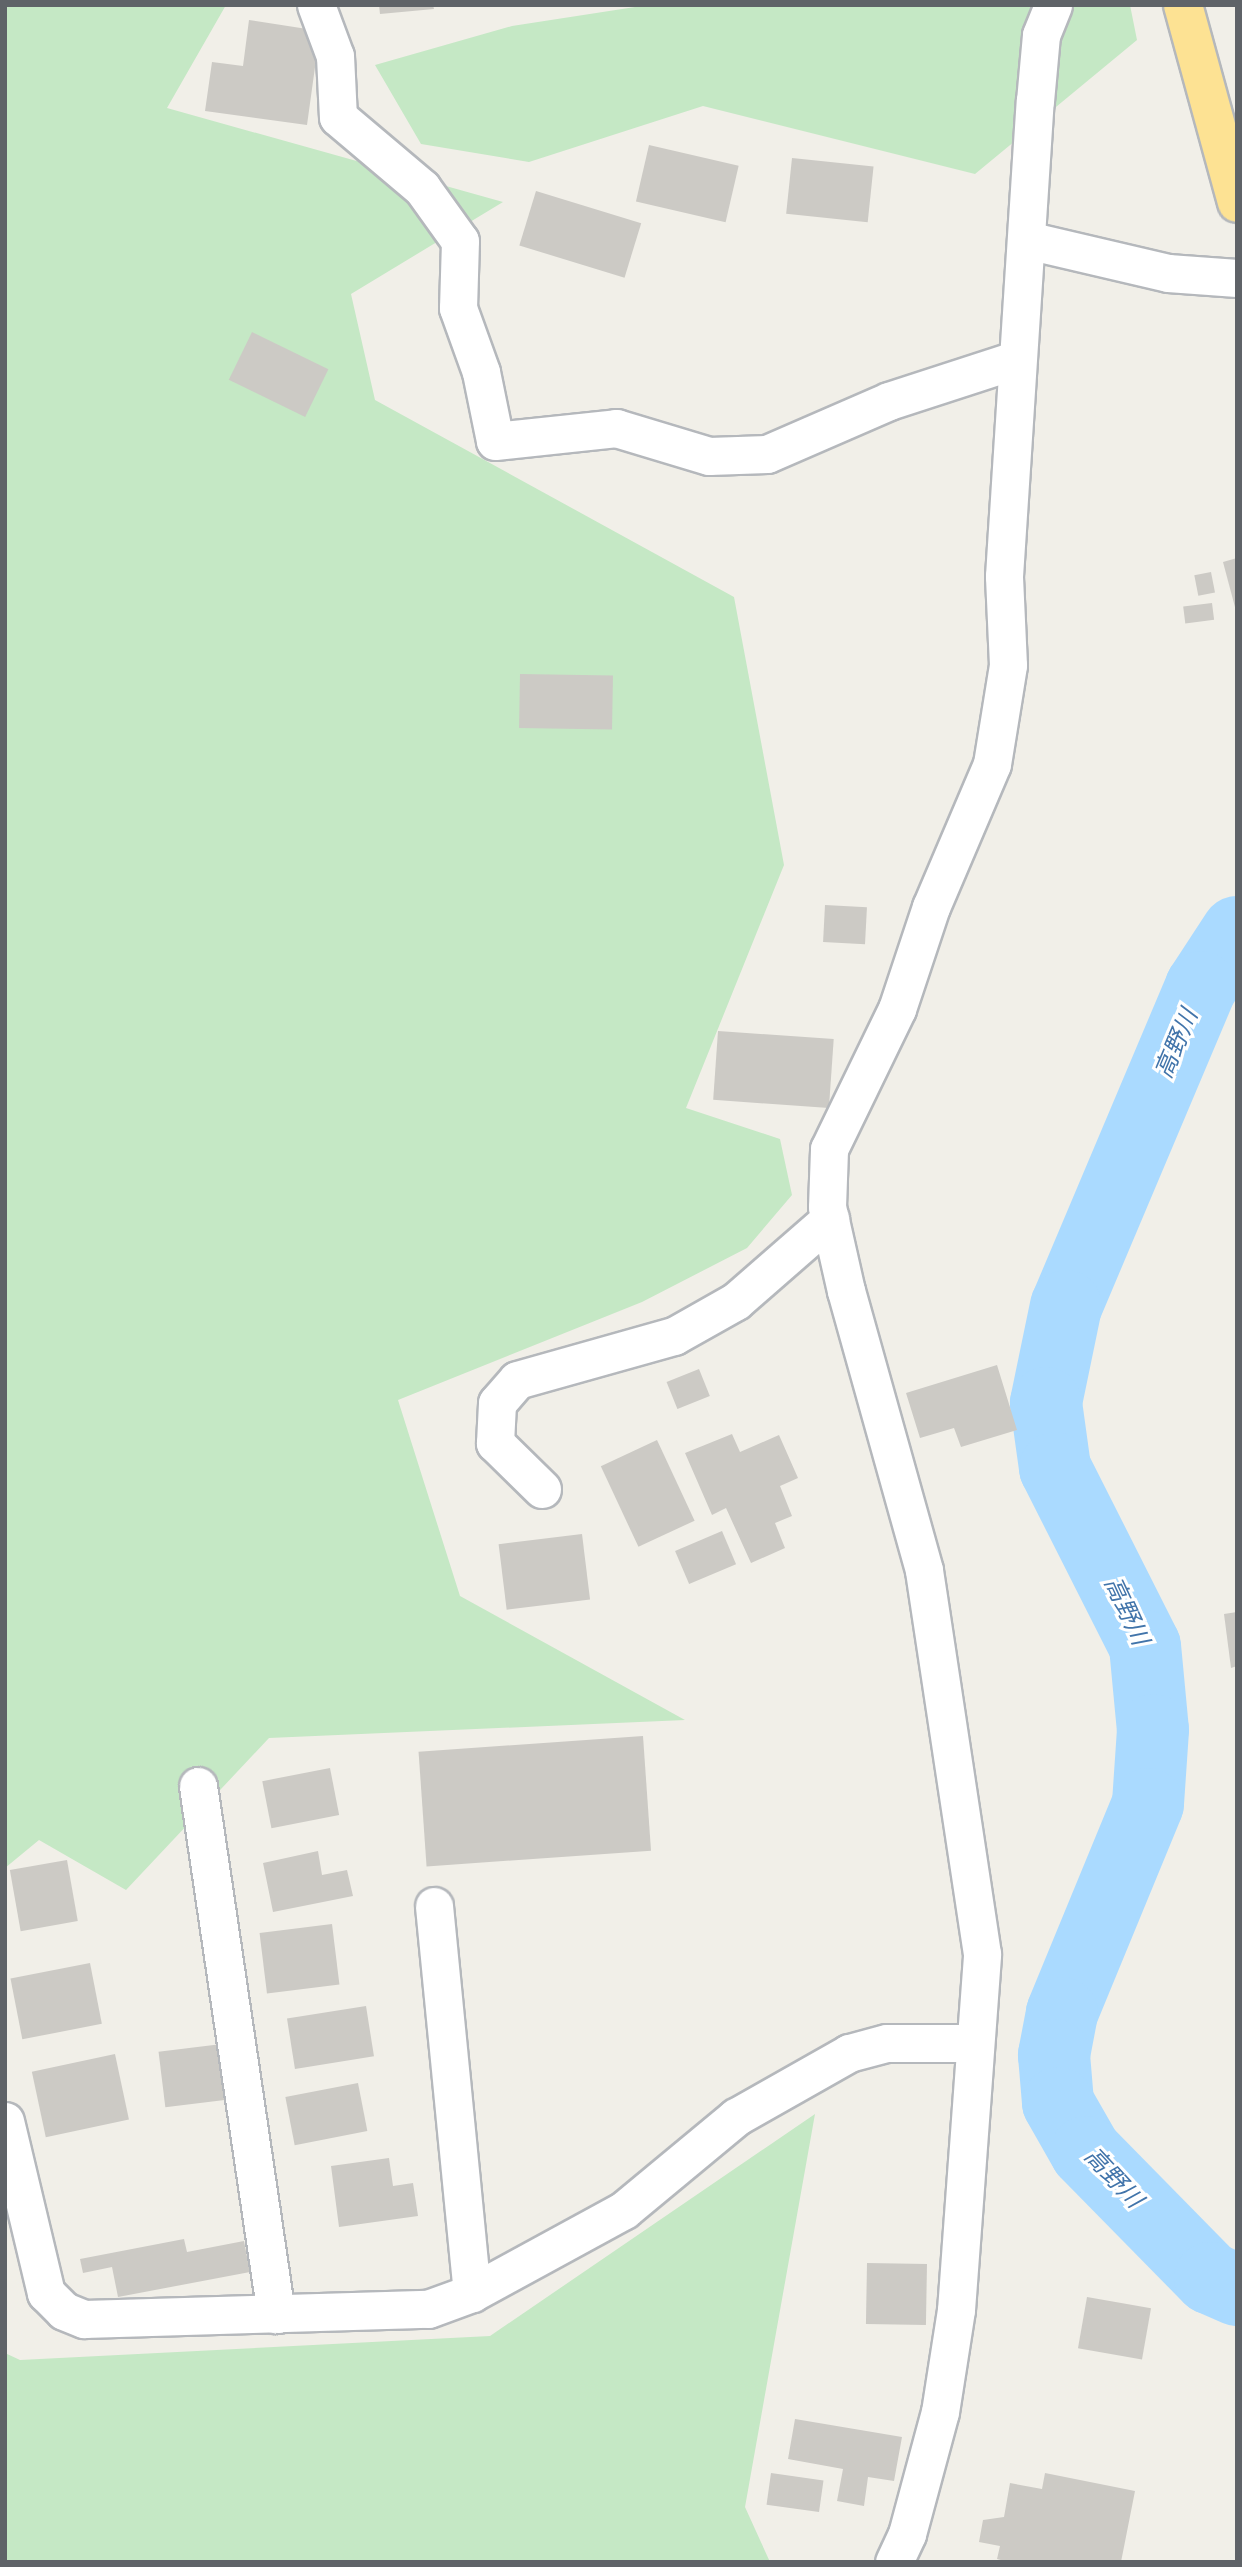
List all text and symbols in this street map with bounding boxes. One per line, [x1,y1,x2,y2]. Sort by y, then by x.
water label: 高野川 [1150,1005,1204,1083]
water label: 高野川 [1098,1572,1154,1650]
water label: 高野川 [1078,2142,1148,2214]

